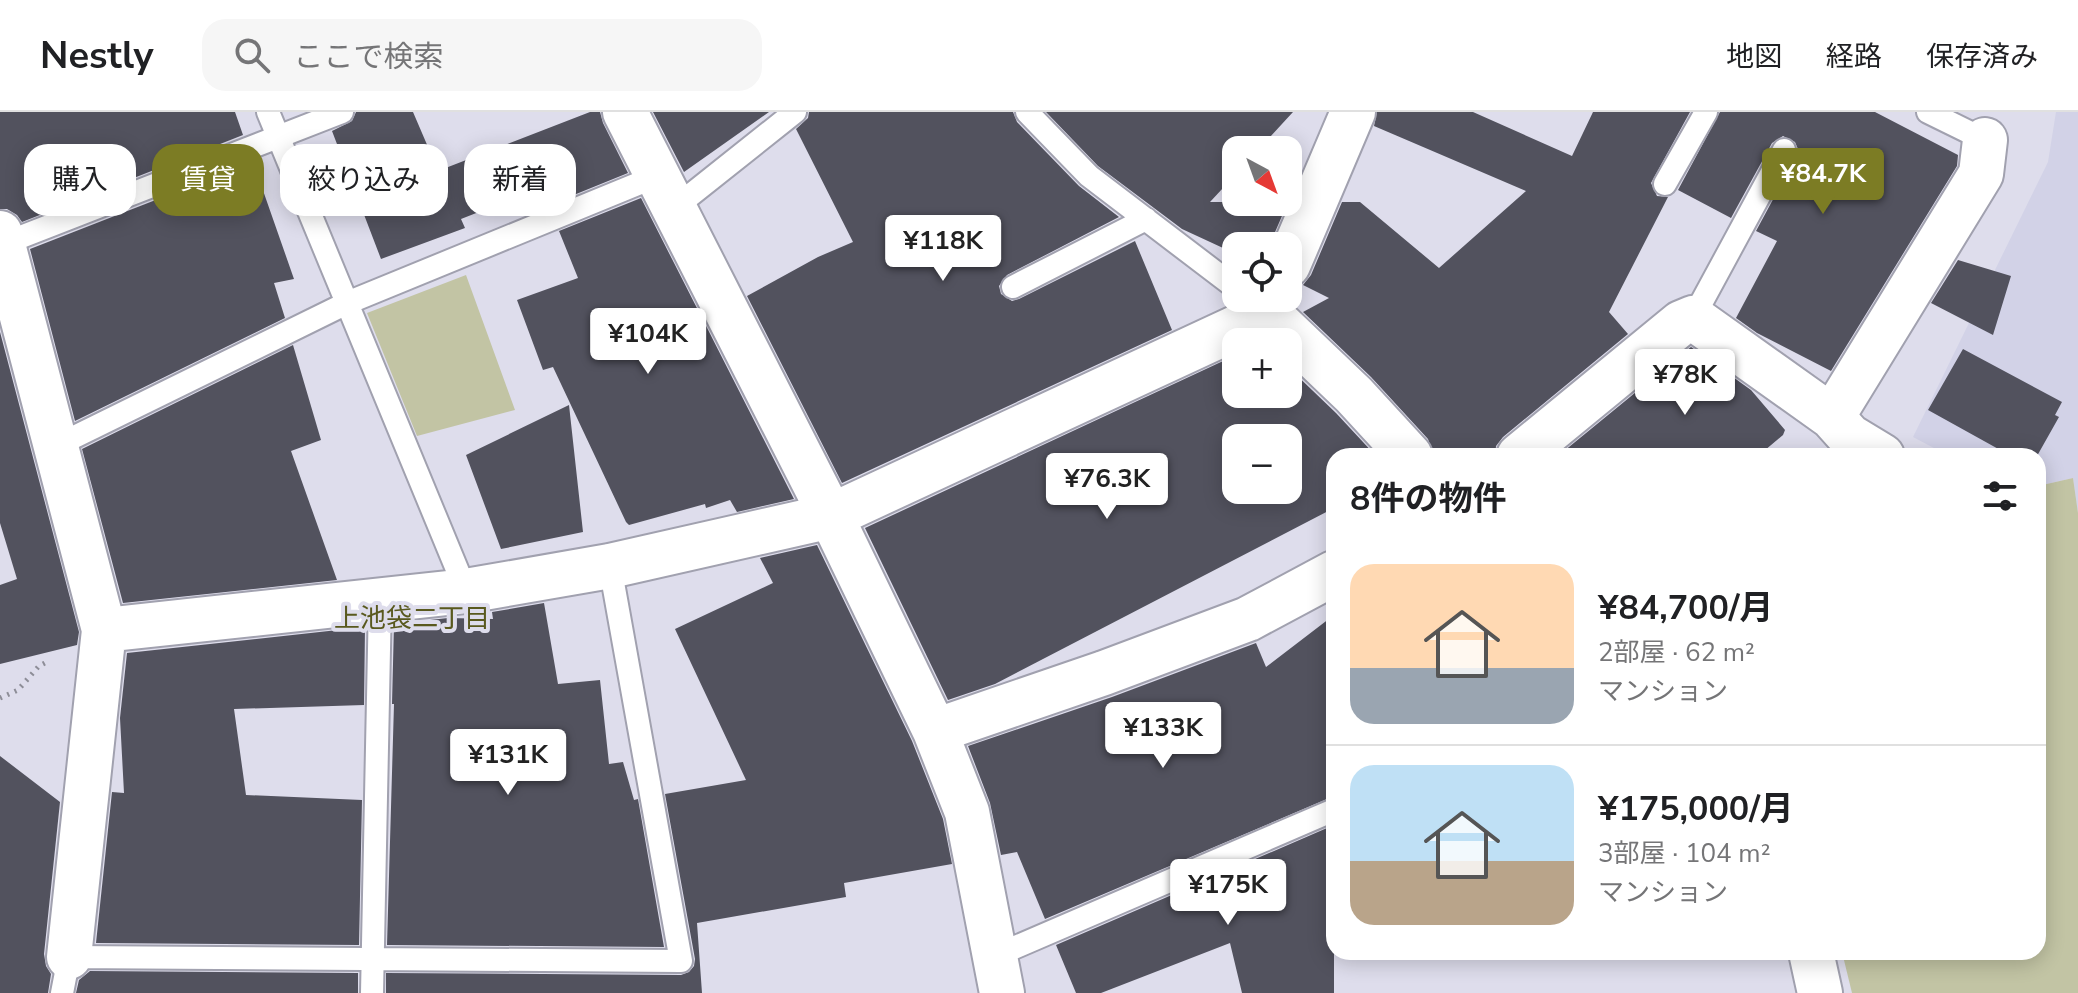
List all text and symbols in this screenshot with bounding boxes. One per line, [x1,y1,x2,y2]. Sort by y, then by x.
search box [202,19,762,91]
text: Nestly [40,30,154,81]
icon: search [230,33,274,77]
text: ここで検索 [294,37,444,78]
text: 地図 [1726,38,1782,76]
text: 経路 [1826,38,1882,76]
text: 保存済み [1926,38,2038,76]
north arrow [1222,136,1302,216]
map controls [1222,136,1302,504]
chip: 購入 [24,144,136,216]
chip: 賃貸 [152,144,264,216]
chip: 絞り込み [280,144,448,216]
chip: 新着 [464,144,576,216]
pin: ¥84.7K [1758,148,1888,216]
text: ¥84.7K [1780,156,1866,191]
pin: ¥118K [887,215,999,283]
text: ¥118K [903,223,983,258]
button: locate [1222,232,1302,312]
pin: ¥104K [592,308,704,376]
text: ¥104K [608,316,688,351]
button: + [1222,328,1302,408]
pin: ¥78K [1638,349,1732,417]
text: ¥78K [1653,357,1717,392]
button: − [1222,424,1302,504]
pin: ¥76.3K [1042,453,1172,521]
text: ¥76.3K [1064,461,1150,496]
icon: filters [1978,474,2022,518]
text: 8件の物件 [1350,476,1506,522]
text: ¥84,700/月 [1598,585,1773,631]
icon: home [1414,596,1510,692]
district label: 上池袋二丁目 [334,601,490,636]
text: 2部屋 · 62 m² [1598,635,1755,670]
text: マンション [1598,674,1728,709]
pin: ¥133K [1107,702,1219,770]
text: ¥133K [1123,710,1203,745]
pin: ¥131K [452,729,564,797]
text: ¥131K [468,737,548,772]
text: ¥175,000/月 [1598,786,1794,832]
icon: home [1414,797,1510,893]
text: 3部屋 · 104 m² [1598,836,1771,871]
pin: ¥175K [1172,859,1284,927]
text: ¥175K [1188,867,1268,902]
text: マンション [1598,875,1728,910]

